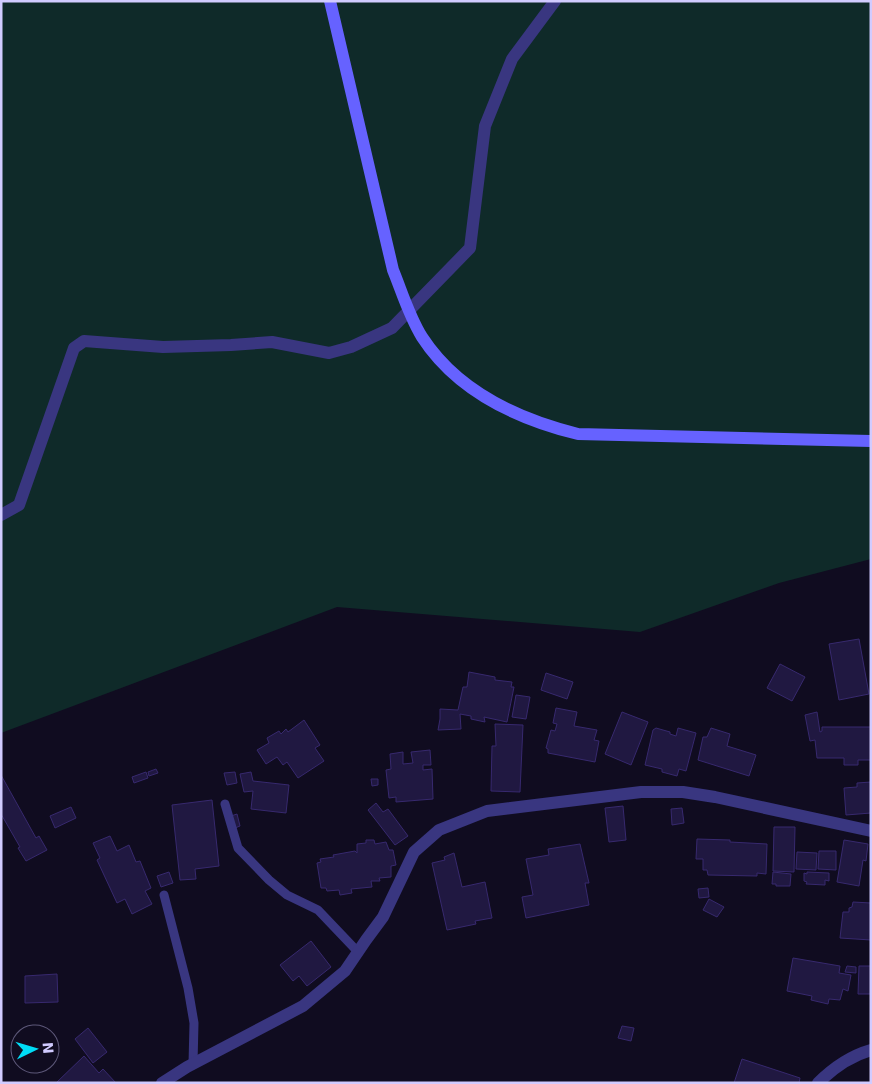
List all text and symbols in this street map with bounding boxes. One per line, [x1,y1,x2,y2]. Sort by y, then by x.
north arrow [10,1024,60,1074]
text: N [39,1041,56,1054]

